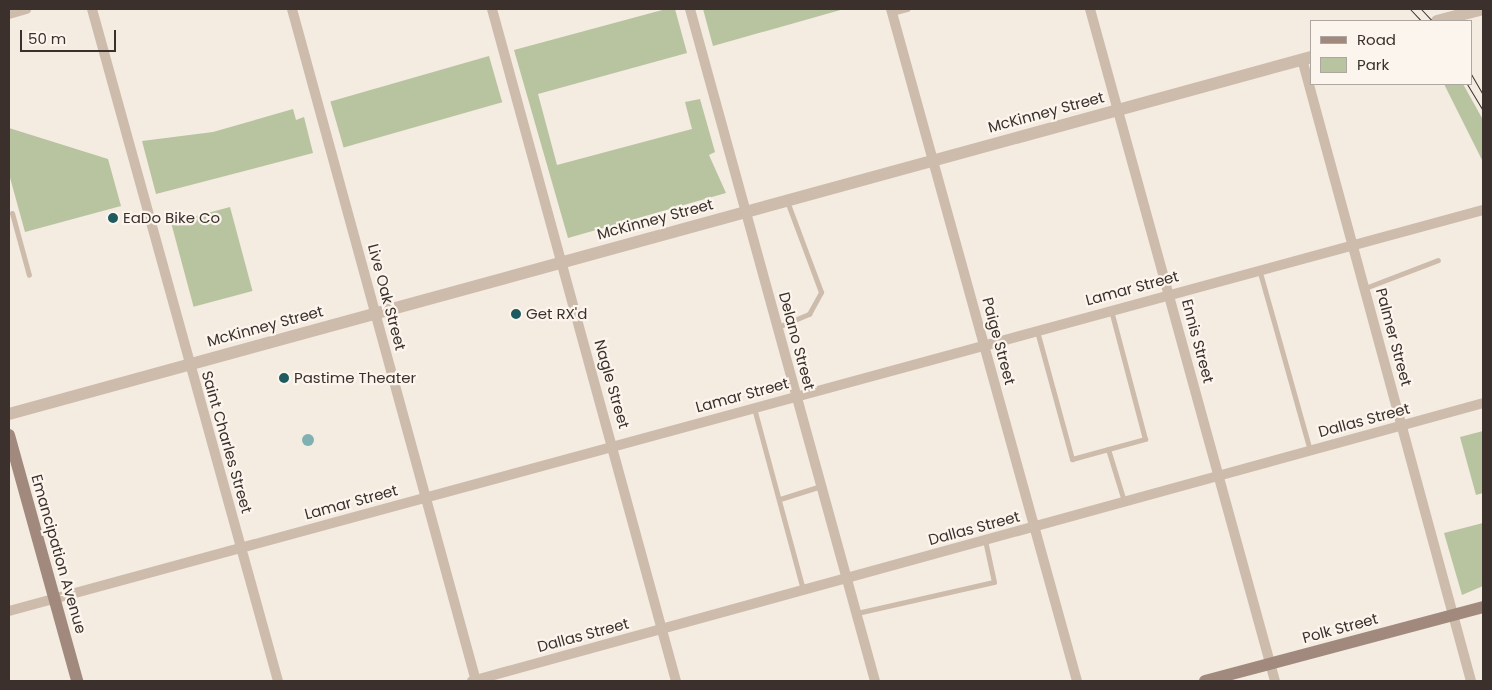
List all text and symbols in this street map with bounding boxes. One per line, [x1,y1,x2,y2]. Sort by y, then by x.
scale bar [22,20,119,52]
legend [1310,20,1472,85]
text: 50 m [28,28,66,49]
text: Road [1357,29,1396,50]
text: Park [1357,54,1389,75]
street label: McKinney Street [986,88,1106,136]
street label: McKinney Street [595,195,715,243]
place label: EaDo Bike Co [123,209,220,227]
marker: EaDo Bike Co [107,212,119,224]
street label: Live Oak Street [364,242,410,352]
street label: Lamar Street [1083,267,1181,309]
street label: Palmer Street [1372,286,1416,388]
street label: Delano Street [775,290,819,392]
street label: Paige Street [979,295,1019,387]
street label: Ennis Street [1178,297,1218,385]
street label: McKinney Street [205,302,325,350]
place label: Get RX'd [526,305,587,323]
marker: Get RX'd [510,308,522,320]
street label: Nagle Street [591,337,633,431]
street label: Saint Charles Street [198,369,256,515]
place label: Pastime Theater [294,369,416,387]
marker: Pastime Theater [278,372,290,384]
street label: Lamar Street [693,374,791,416]
street label: Dallas Street [1316,399,1412,441]
street label: Emancipation Avenue [28,472,90,636]
street label: Lamar Street [302,481,400,523]
street label: Dallas Street [926,507,1022,549]
street label: Polk Street [1300,609,1380,647]
street label: Dallas Street [535,614,631,656]

